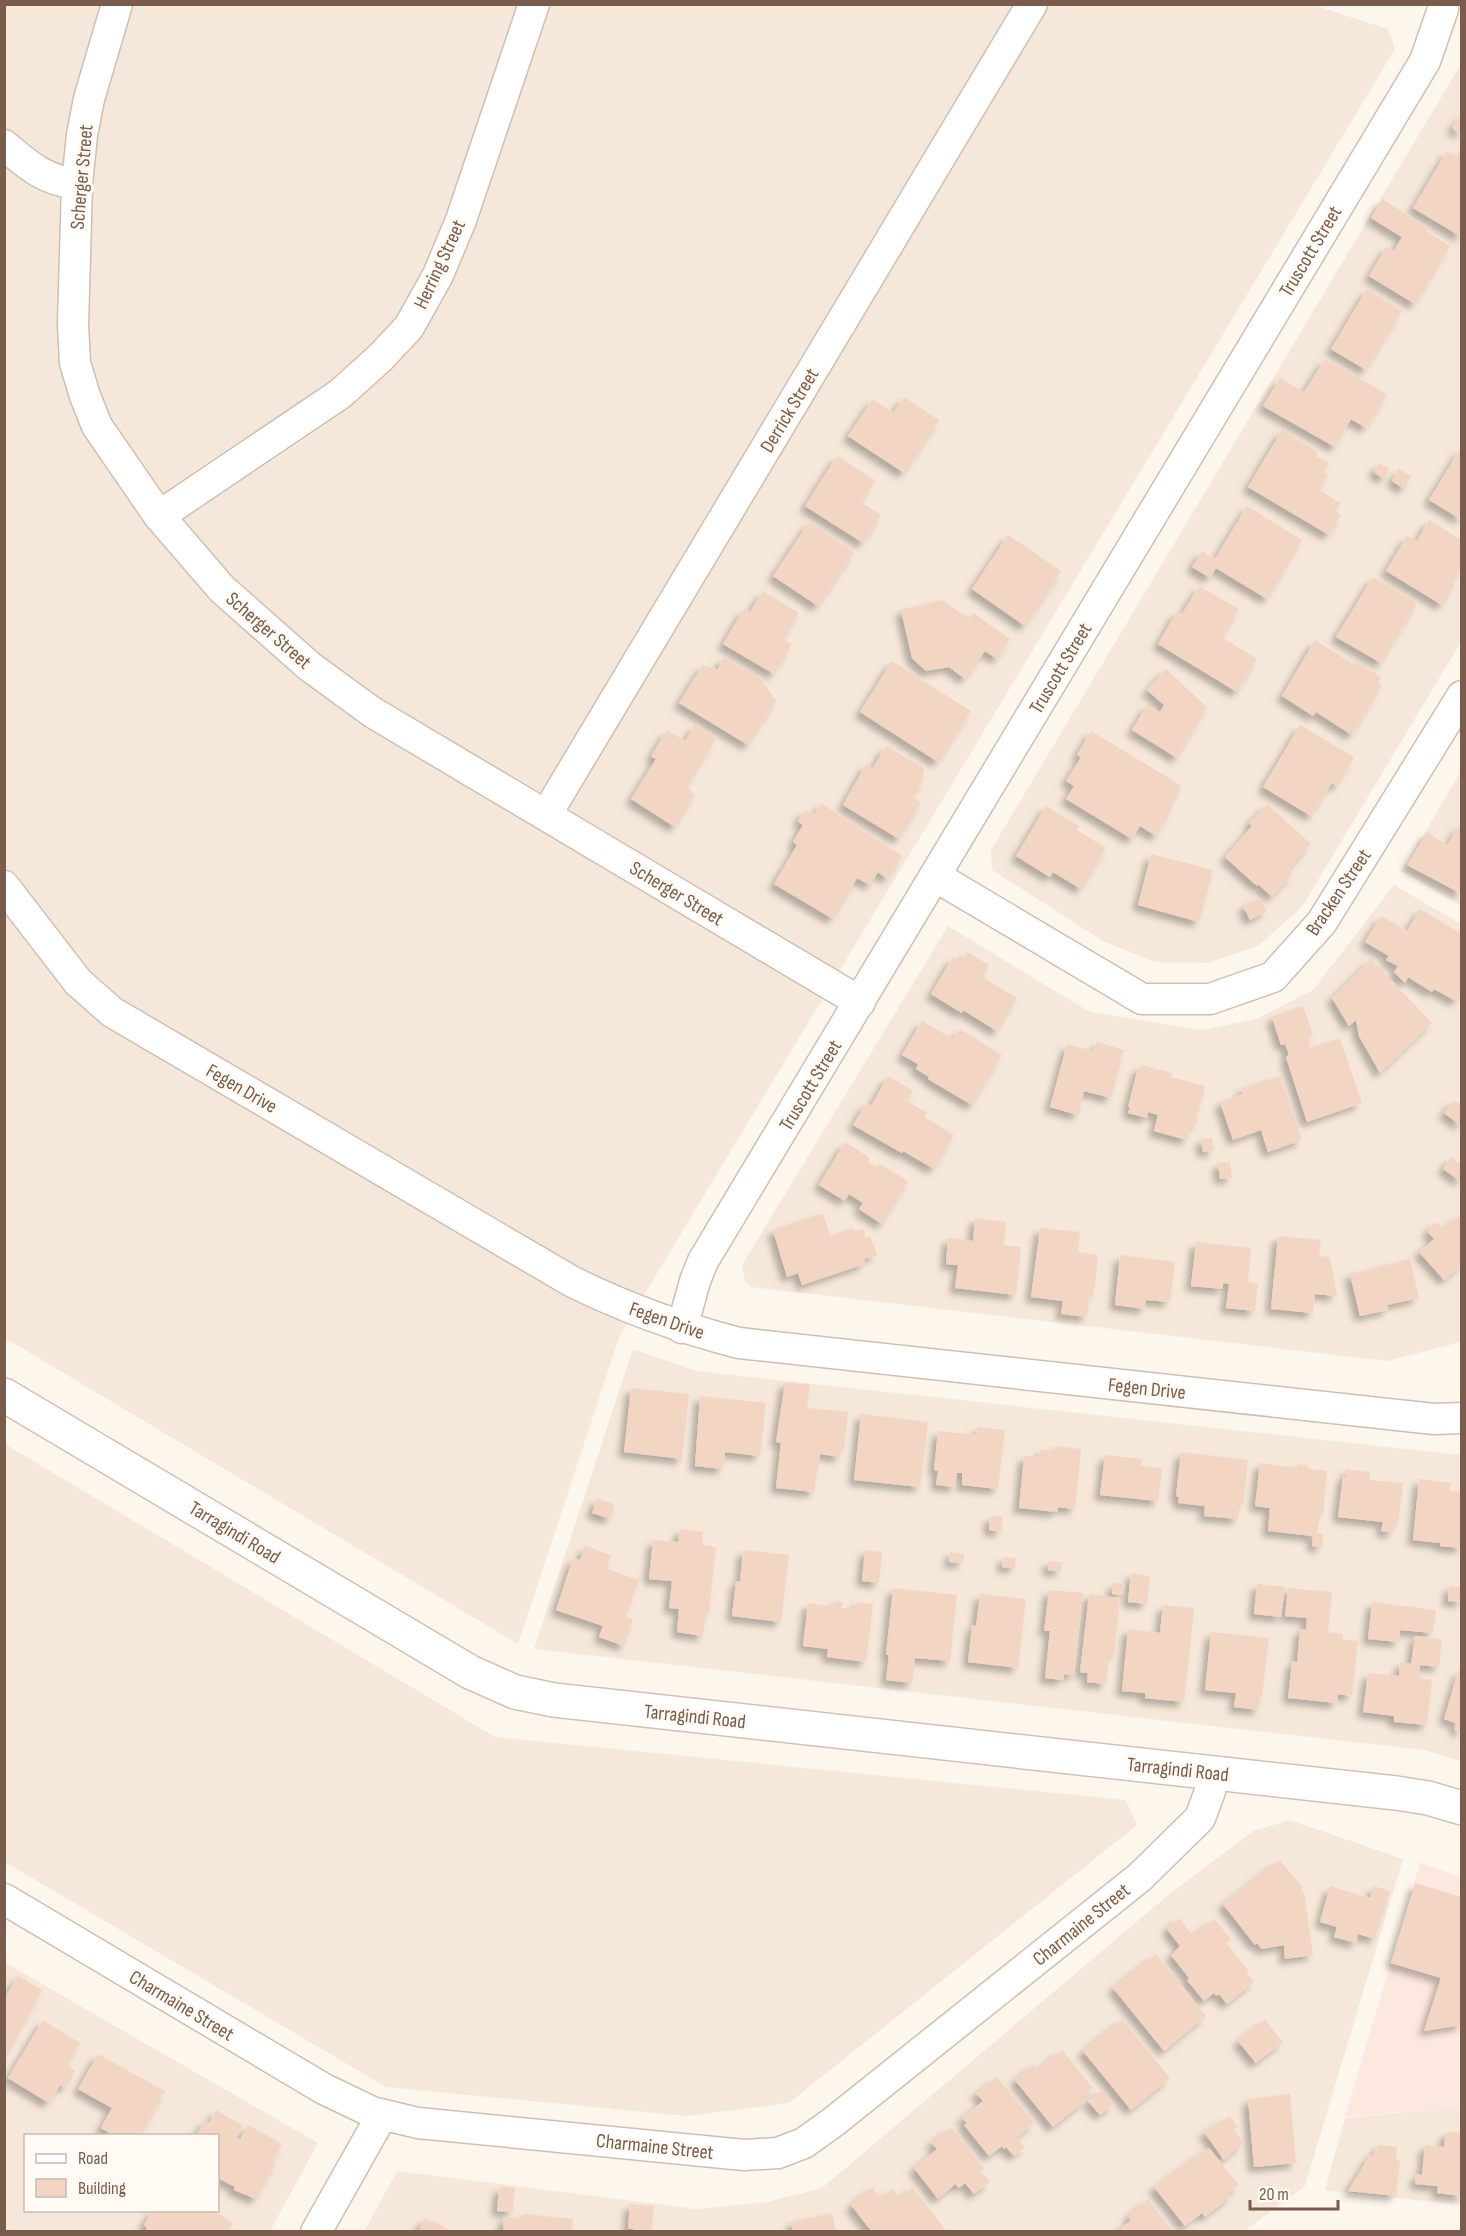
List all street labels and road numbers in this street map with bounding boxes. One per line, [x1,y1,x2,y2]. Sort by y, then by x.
street label: Scherger Street [65,124,99,231]
street label: Truscott Street [1274,202,1347,301]
street label: Herring Street [409,216,471,313]
street label: Derrick Street [755,364,824,457]
street label: Scherger Street [221,587,316,674]
street label: Truscott Street [1024,619,1097,718]
street label: Bracken Street [1301,845,1377,940]
street label: Scherger Street [625,856,728,931]
street label: Truscott Street [774,1036,847,1135]
street label: Fegen Drive [202,1059,281,1119]
street label: Fegen Drive [626,1297,707,1345]
street label: Fegen Drive [1107,1373,1187,1405]
street label: Tarragindi Road [185,1496,284,1569]
street label: Tarragindi Road [643,1700,747,1734]
street label: Tarragindi Road [1126,1753,1230,1787]
street label: Charmaine Street [1028,1878,1135,1971]
street label: Charmaine Street [125,1965,238,2047]
street label: Charmaine Street [595,2129,715,2165]

